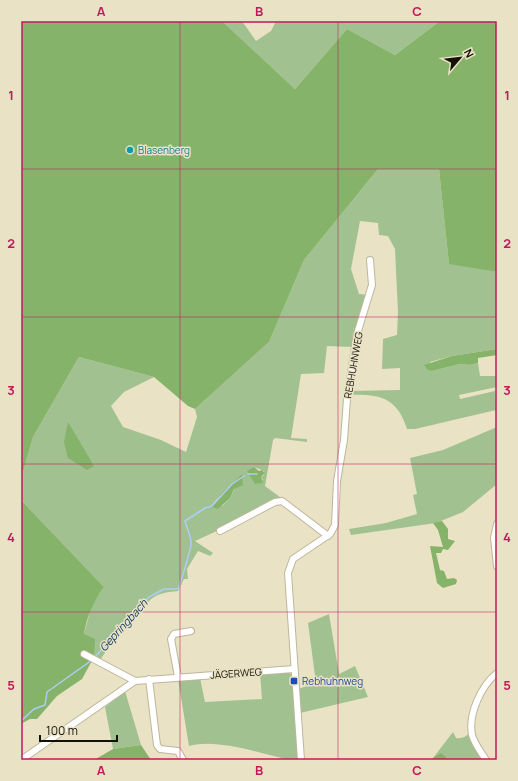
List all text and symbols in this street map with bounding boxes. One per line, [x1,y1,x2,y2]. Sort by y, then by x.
text: A [97,2,106,20]
text: B [255,2,263,20]
text: C [412,2,422,20]
north arrow [440,38,480,78]
text: N [461,46,478,60]
text: 1 [8,86,14,104]
text: 1 [504,86,510,104]
place label: Blasenberg [138,143,190,157]
marker: Blasenberg [125,145,135,155]
text: 2 [7,234,15,252]
text: 2 [503,234,511,252]
street label: REBHUHNWEG [340,331,366,399]
text: 3 [7,381,15,399]
text: 3 [503,381,511,399]
text: 4 [7,528,15,546]
text: 4 [503,528,511,546]
water label: Gepringbach [96,595,151,654]
street label: JÄGERWEG [210,664,262,682]
place label: Rebhuhnweg [302,674,363,688]
text: 5 [7,676,15,694]
marker: Rebhuhnweg [289,676,299,686]
text: 5 [503,676,511,694]
scale bar [40,717,117,743]
text: 100 m [46,722,78,739]
text: A [97,761,106,779]
text: B [255,761,263,779]
text: C [412,761,422,779]

